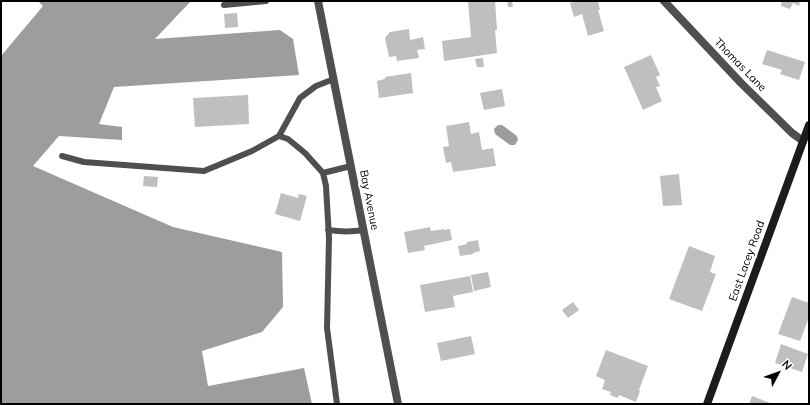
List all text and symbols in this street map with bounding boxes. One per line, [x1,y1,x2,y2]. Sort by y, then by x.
street label: Thomas Lane [711,36,769,94]
street label: Bay Avenue [357,169,381,231]
street label: East Lacey Road [726,219,768,303]
north arrow [758,353,798,393]
text: N [779,357,795,373]

